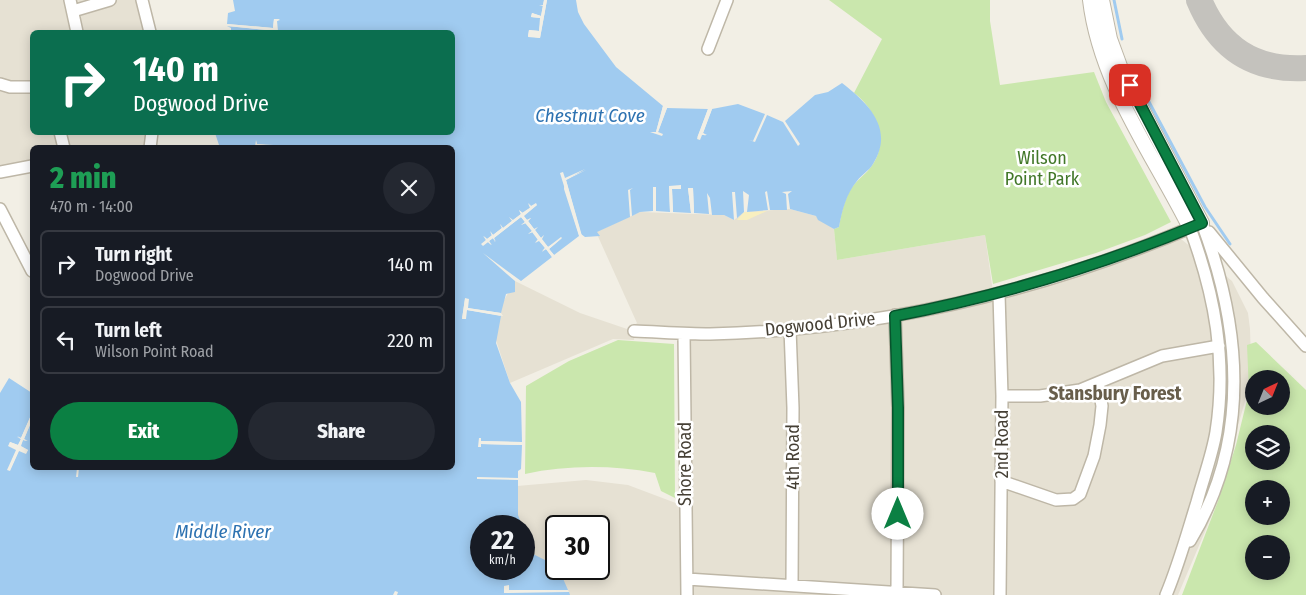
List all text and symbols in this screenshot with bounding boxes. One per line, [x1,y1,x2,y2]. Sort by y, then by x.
text: 140 m [133,48,219,90]
icon: right [50,50,115,115]
pin [1109,64,1151,106]
icon: arrive [1116,71,1144,99]
text: Dogwood Drive [133,90,269,117]
water label: Chestnut Cove [535,104,645,127]
park label: Wilson Point Park [1005,147,1080,190]
text: 2 min [50,160,116,196]
button: close [383,162,435,214]
text: 470 m · 14:00 [50,197,133,216]
text: Turn right [95,243,172,266]
icon: right [52,250,80,278]
text: 140 m [387,253,433,276]
text: Dogwood Drive [95,266,194,285]
street label: Dogwood Drive [764,307,876,341]
text: Turn left [95,319,162,342]
icon: left [52,326,80,354]
text: 220 m [387,329,433,352]
text: Wilson Point Road [95,342,214,361]
north arrow [1245,370,1290,415]
map controls [1245,370,1290,580]
district label: Stansbury Forest [1048,382,1182,405]
button: Exit [50,402,238,460]
button: Share [248,402,435,460]
street label: 2nd Road [991,410,1013,478]
street label: Shore Road [674,422,696,506]
street label: 4th Road [782,424,804,490]
button: layers [1245,425,1290,470]
button: + [1245,480,1290,525]
position arrow [871,487,923,539]
speed limit sign: 30 [545,515,610,580]
water label: Middle River [175,520,272,543]
text: 22 [491,526,514,556]
button: − [1245,535,1290,580]
text: km/h [489,553,516,567]

